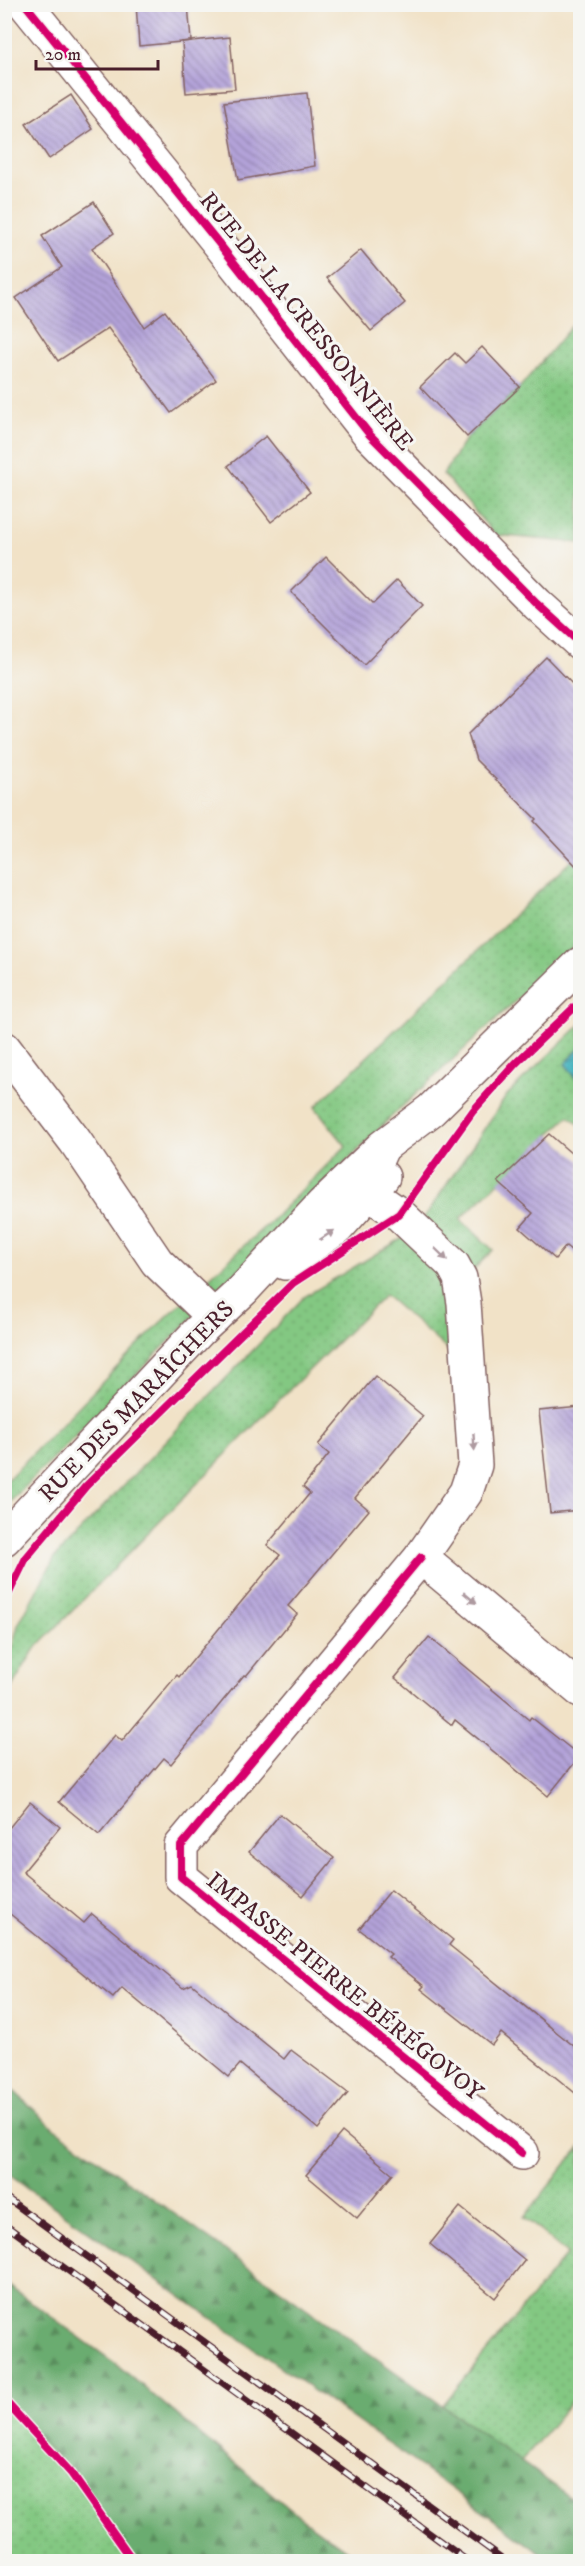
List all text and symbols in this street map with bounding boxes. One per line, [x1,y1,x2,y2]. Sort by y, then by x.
scale bar [36,33,158,71]
text: 20 m [45,44,81,66]
street label: RUE DE LA CRESSONNIÈRE [193,186,420,457]
one-way arrow [319,1230,335,1241]
one-way arrow [434,1247,449,1261]
street label: RUE DES MARAÎCHERS [32,1294,241,1509]
one-way arrow [469,1432,479,1451]
one-way arrow [462,1591,477,1604]
street label: IMPASSE PIERRE BÉRÉGOVOY [200,1866,490,2108]

